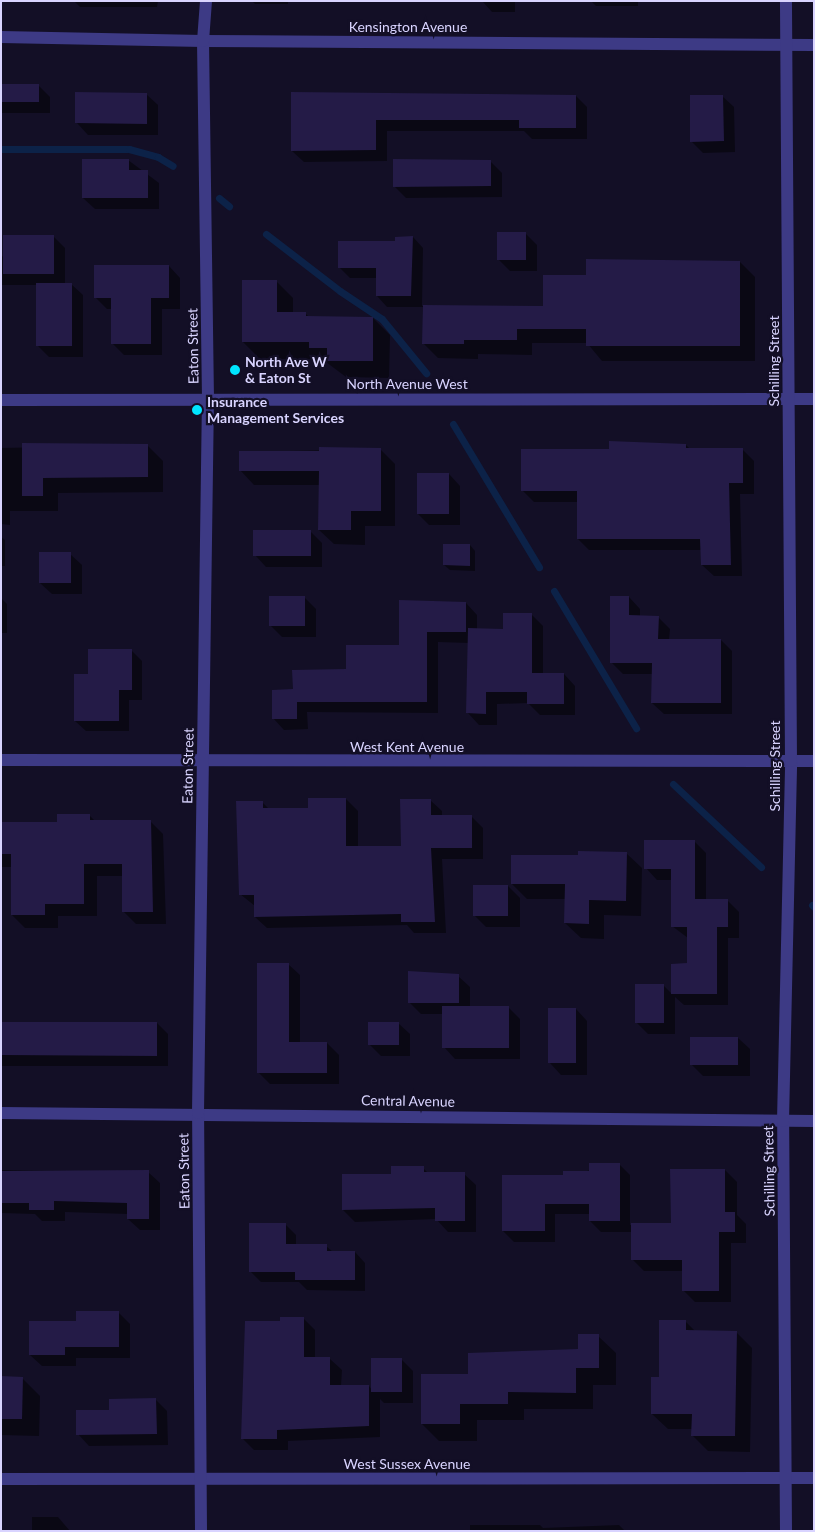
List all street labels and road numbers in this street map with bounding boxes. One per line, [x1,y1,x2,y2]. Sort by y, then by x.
street label: Kensington Avenue [348,19,468,35]
street label: Eaton Street [184,308,202,384]
street label: Schilling Street [766,316,782,406]
street label: North Avenue West [346,376,468,392]
street label: Schilling Street [767,721,783,811]
street label: Eaton Street [179,728,197,804]
street label: West Kent Avenue [350,739,464,755]
street label: Central Avenue [361,1092,455,1110]
street label: Schilling Street [760,1125,778,1217]
street label: Eaton Street [175,1133,193,1209]
street label: West Sussex Avenue [343,1456,471,1472]

